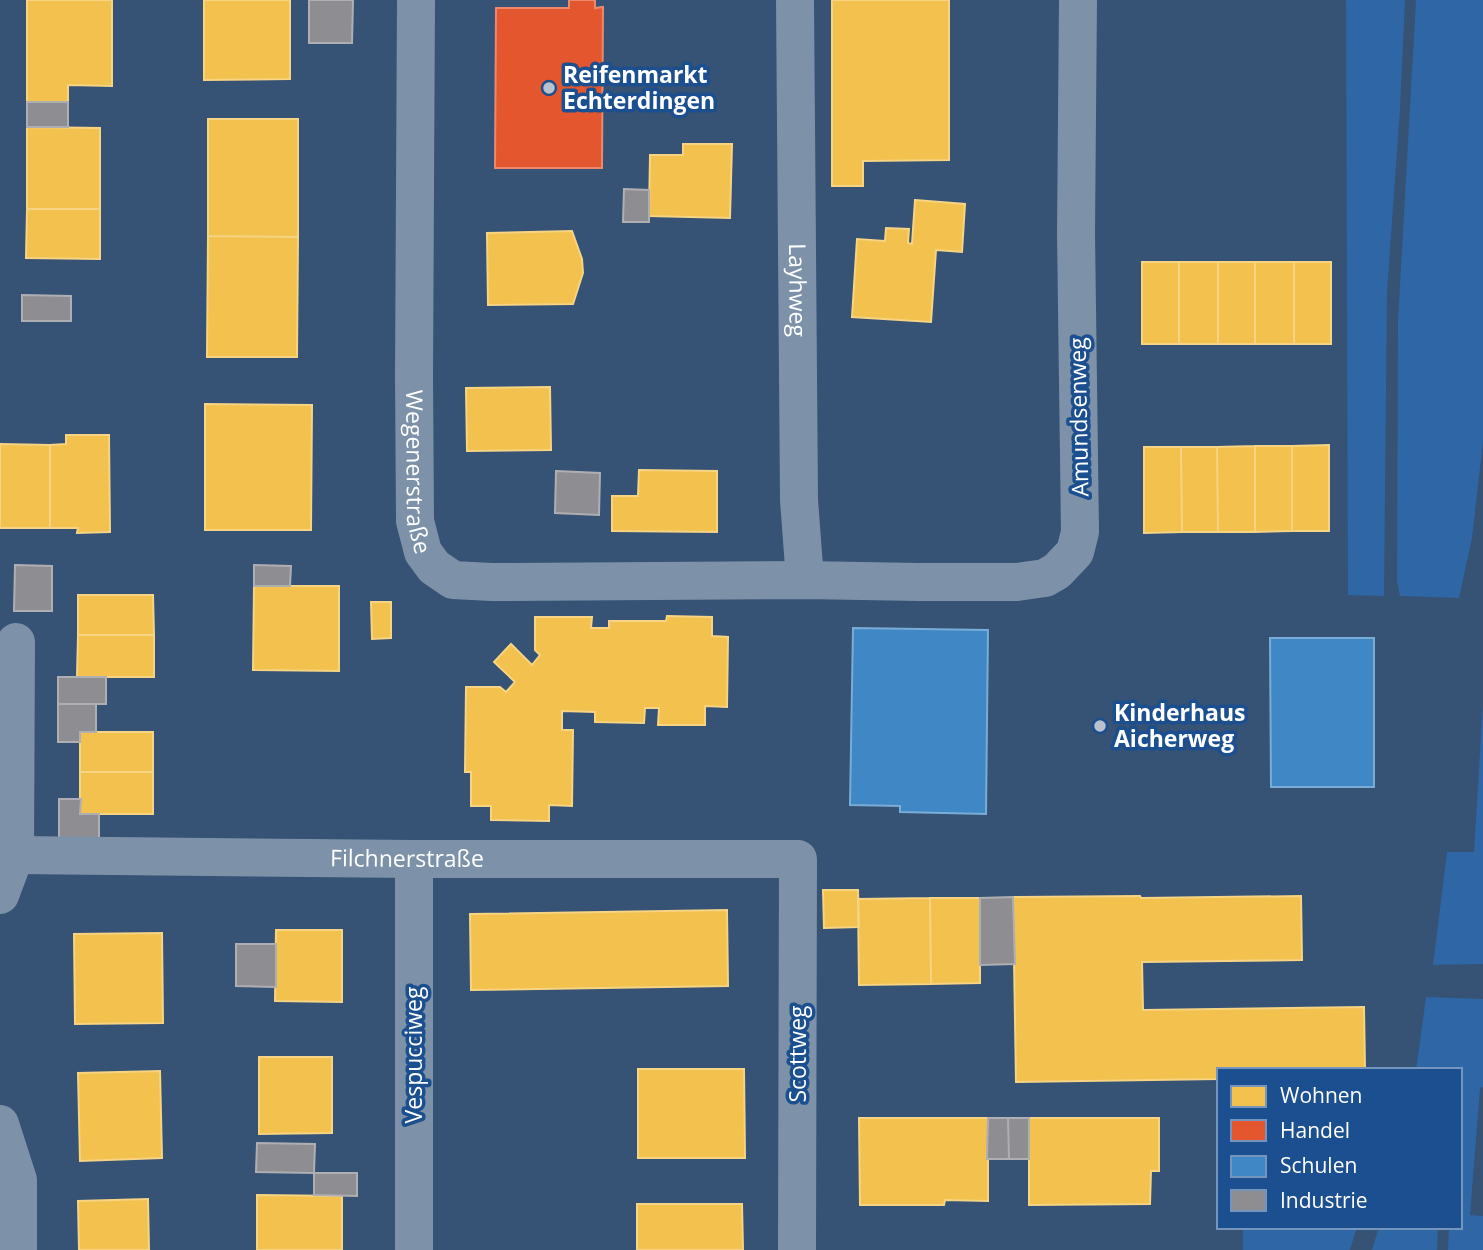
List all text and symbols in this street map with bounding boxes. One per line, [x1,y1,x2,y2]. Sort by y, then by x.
place label: Reifenmarkt Echterdingen [563,58,715,116]
marker: Reifenmarkt Echterdingen [541,80,557,96]
street label: Layhweg [782,243,815,337]
street label: Amundsenweg [1061,337,1095,497]
street label: Wegenerstraße [399,390,440,557]
place label: Kinderhaus Aicherweg [1114,696,1246,754]
marker: Kinderhaus Aicherweg [1092,718,1108,734]
street label: Filchnerstraße [330,841,484,874]
street label: Vespucciweg [397,986,429,1123]
street label: Scottweg [781,1005,813,1103]
legend [1217,1068,1462,1229]
text: Wohnen [1280,1081,1362,1109]
text: Handel [1280,1116,1350,1144]
text: Schulen [1280,1151,1357,1179]
text: Industrie [1280,1186,1368,1214]

